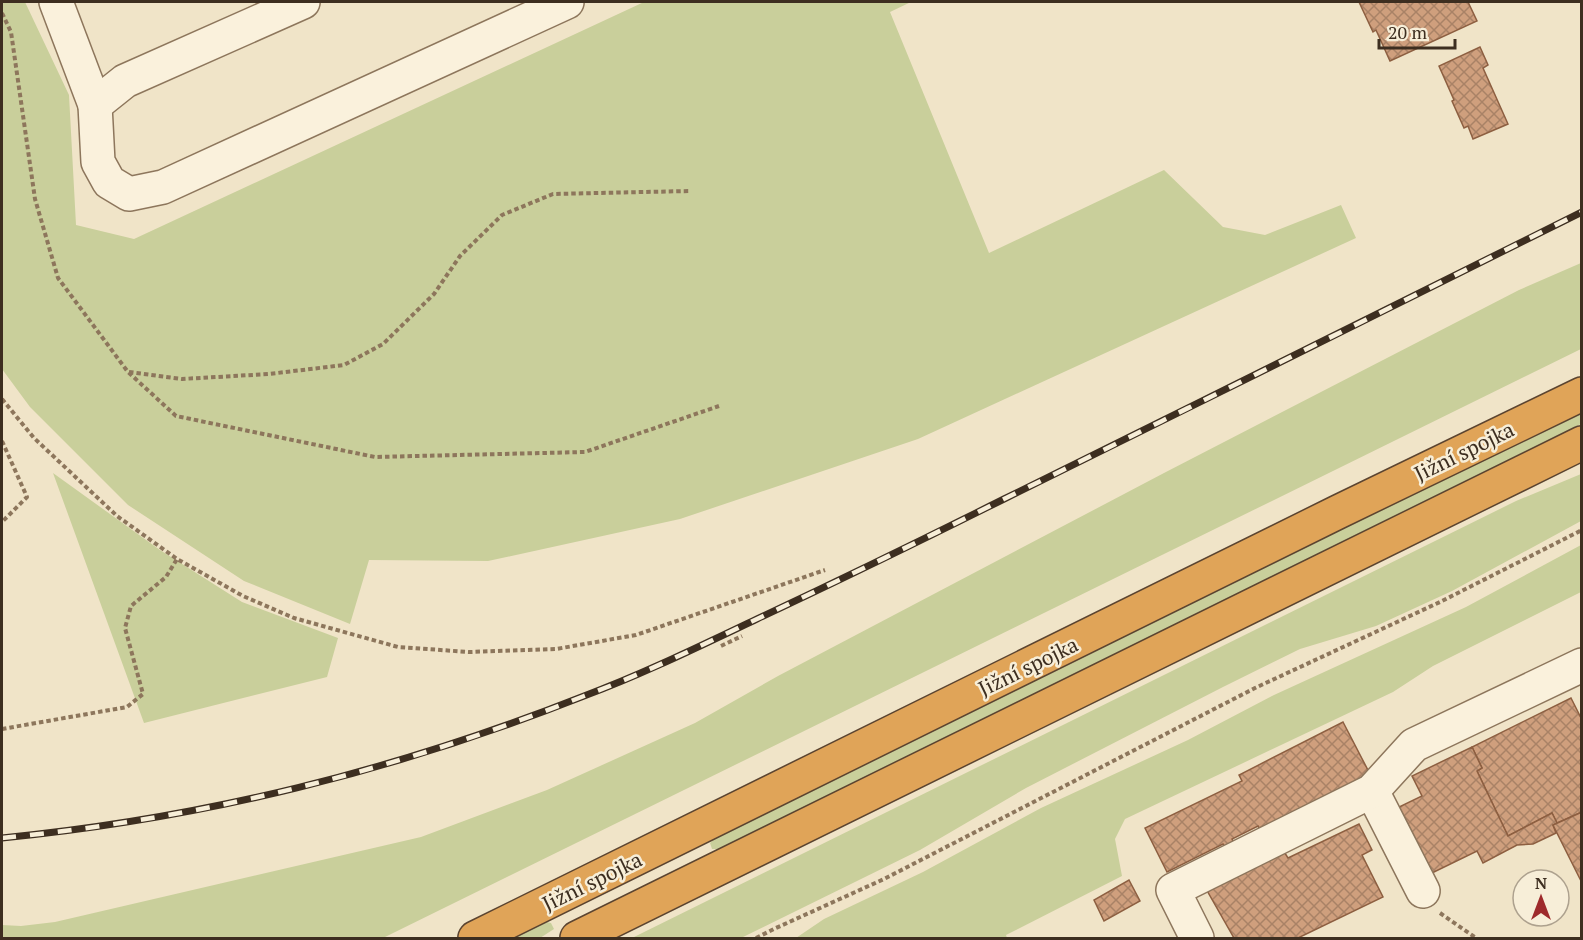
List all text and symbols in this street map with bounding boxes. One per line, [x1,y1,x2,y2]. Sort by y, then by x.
scale bar [1379,12,1456,50]
text: 20 m [1388,20,1428,44]
street label: Jižní spojka [1409,415,1519,487]
street label: Jižní spojka [973,630,1083,702]
street label: Jižní spojka [537,845,647,917]
north arrow [1511,868,1571,928]
text: N [1535,872,1547,894]

